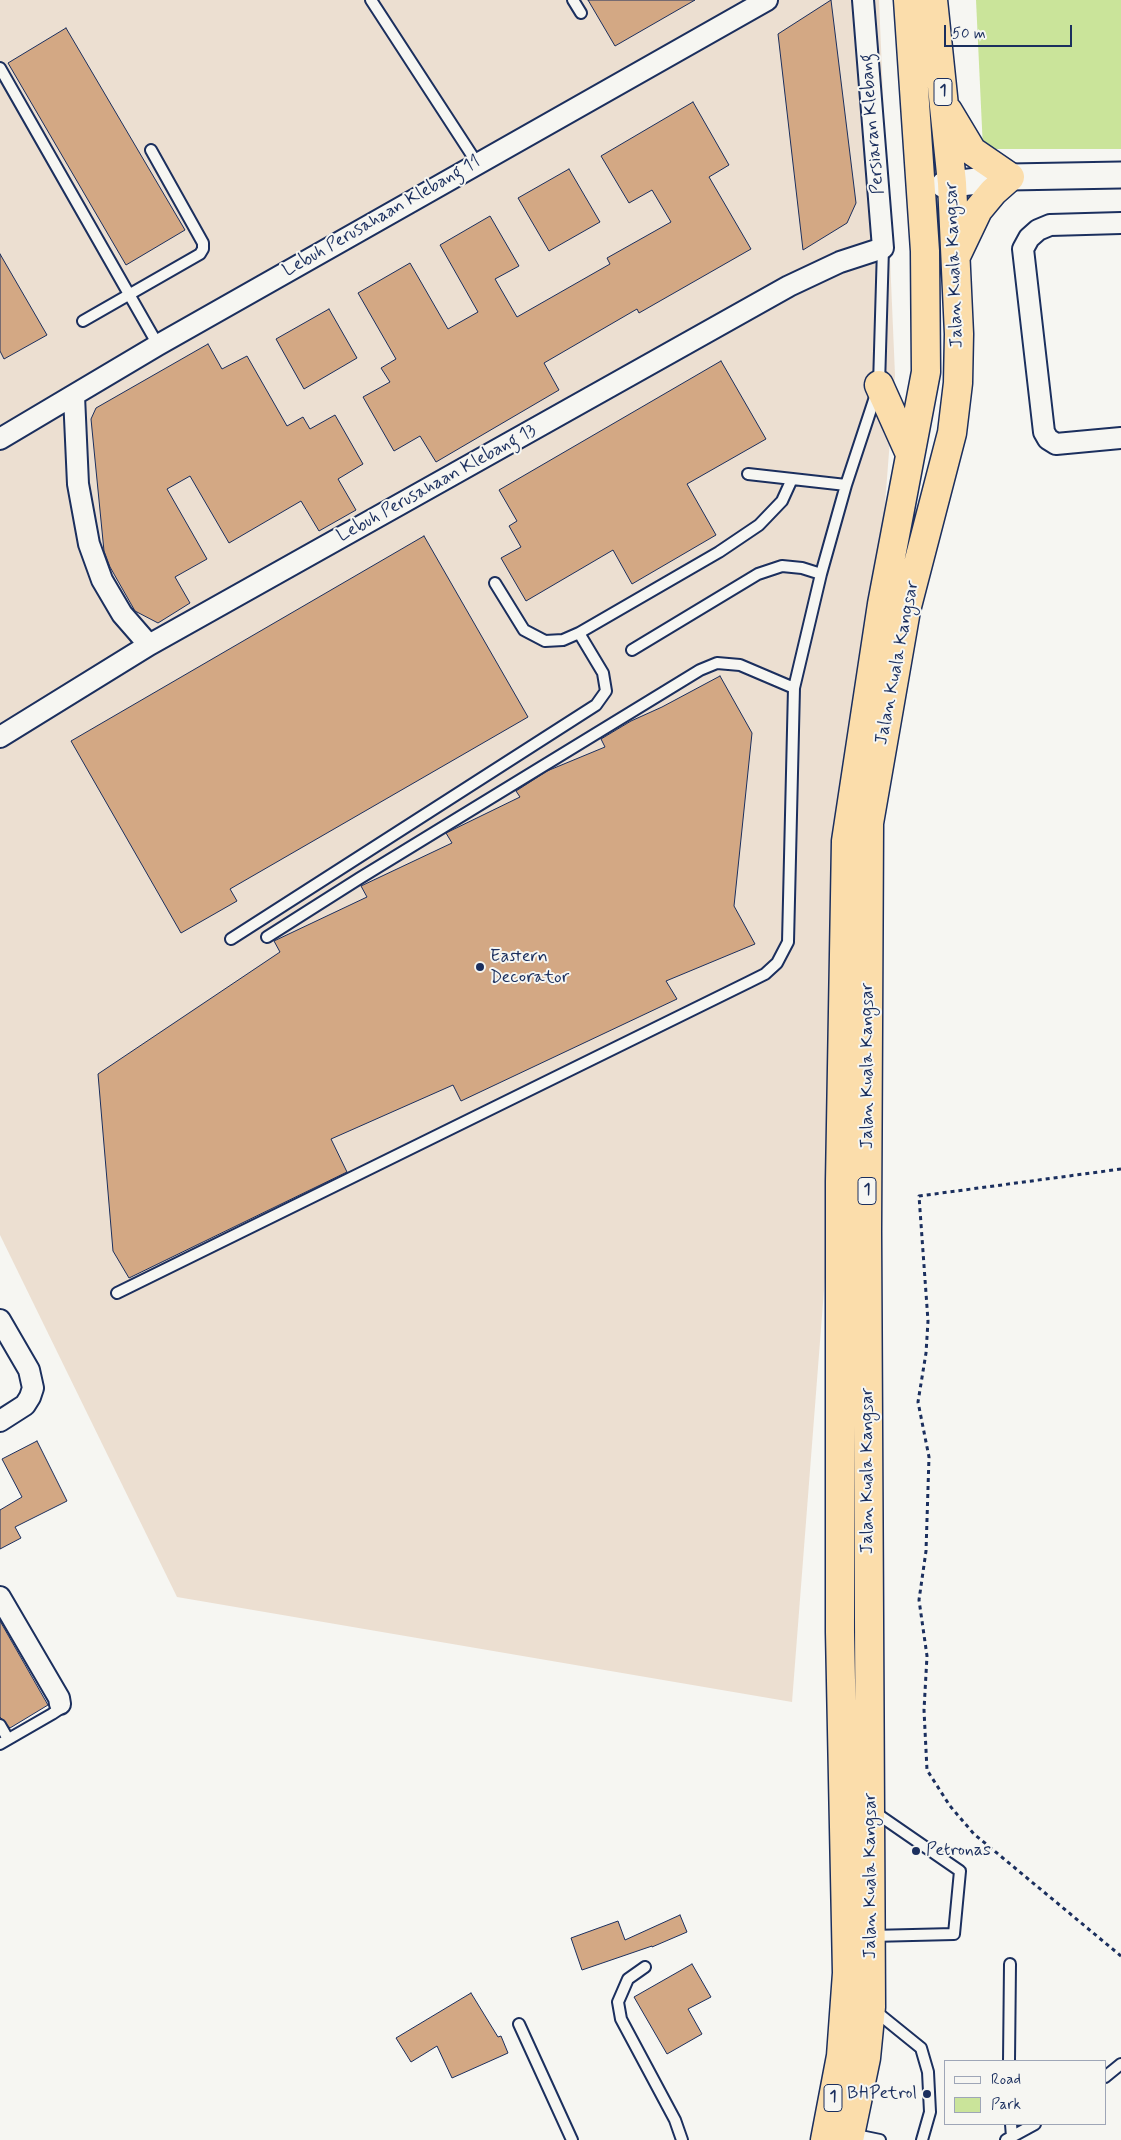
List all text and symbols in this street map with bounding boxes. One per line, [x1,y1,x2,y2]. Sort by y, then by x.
scale bar [946,15,1074,47]
text: 50 m [952,24,986,44]
street label: Persiaran Klebang [856,53,890,195]
road number: 1 [934,78,952,105]
street label: Lebuh Perusahaan Klebang 11 [280,152,484,282]
street label: Jalan Kuala Kangsar [941,181,969,349]
street label: Lebuh Perusahaan Klebang 13 [334,420,540,548]
street label: Jalan Kuala Kangsar [872,579,924,747]
place label: Eastern Decorator [490,946,569,989]
marker: Eastern Decorator [474,961,486,973]
street label: Jalan Kuala Kangsar [857,983,879,1149]
road number: 1 [858,1178,876,1204]
street label: Jalan Kuala Kangsar [857,1388,879,1554]
street label: Jalan Kuala Kangsar [860,1793,882,1959]
place label: Petronas [926,1840,991,1862]
marker: Petronas [910,1845,922,1857]
legend [944,2060,1106,2125]
text: Road [991,2070,1021,2090]
place label: BHPetrol [847,2083,917,2105]
road number: 1 [824,2084,842,2112]
marker: BHPetrol [921,2088,933,2100]
text: Park [991,2095,1021,2115]

